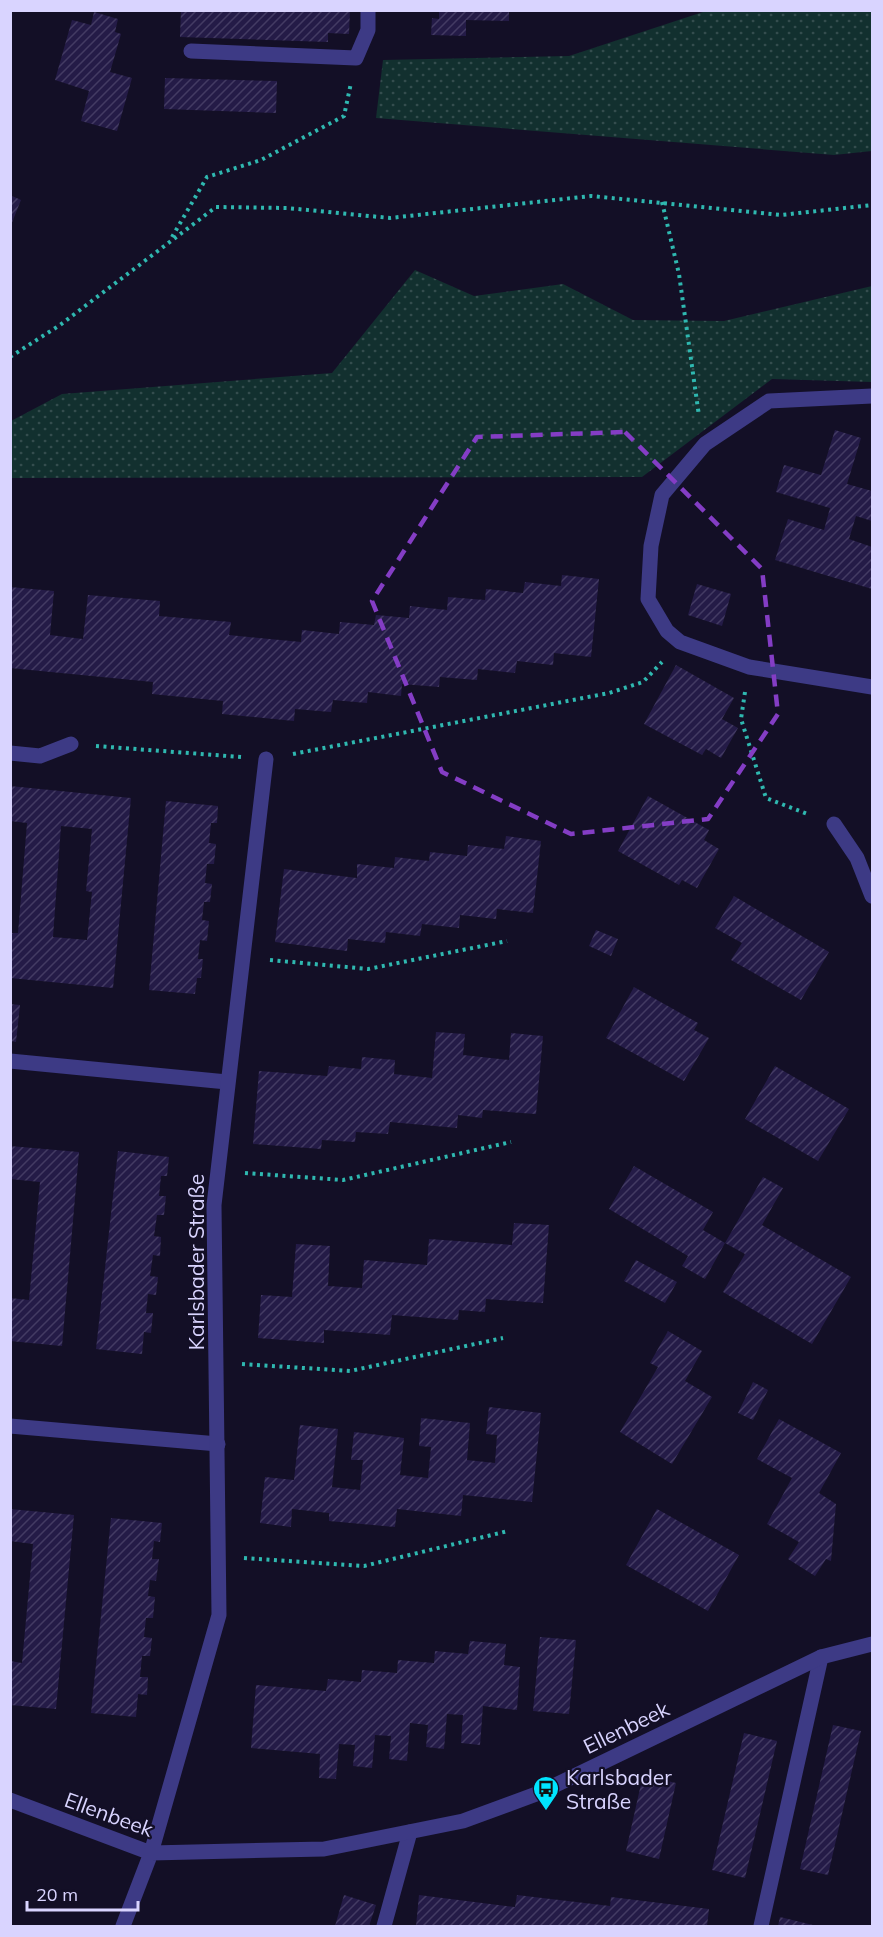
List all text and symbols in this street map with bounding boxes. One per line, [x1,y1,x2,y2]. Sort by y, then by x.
street label: Karlsbader Straße [183,1174,209,1350]
street label: Ellenbeek [579,1695,673,1759]
place label: Karlsbader Straße [566,1764,672,1814]
bus stop icon: Karlsbader Straße [531,1774,561,1812]
street label: Ellenbeek [61,1786,157,1842]
scale bar [27,1874,138,1912]
text: 20 m [36,1883,78,1906]

